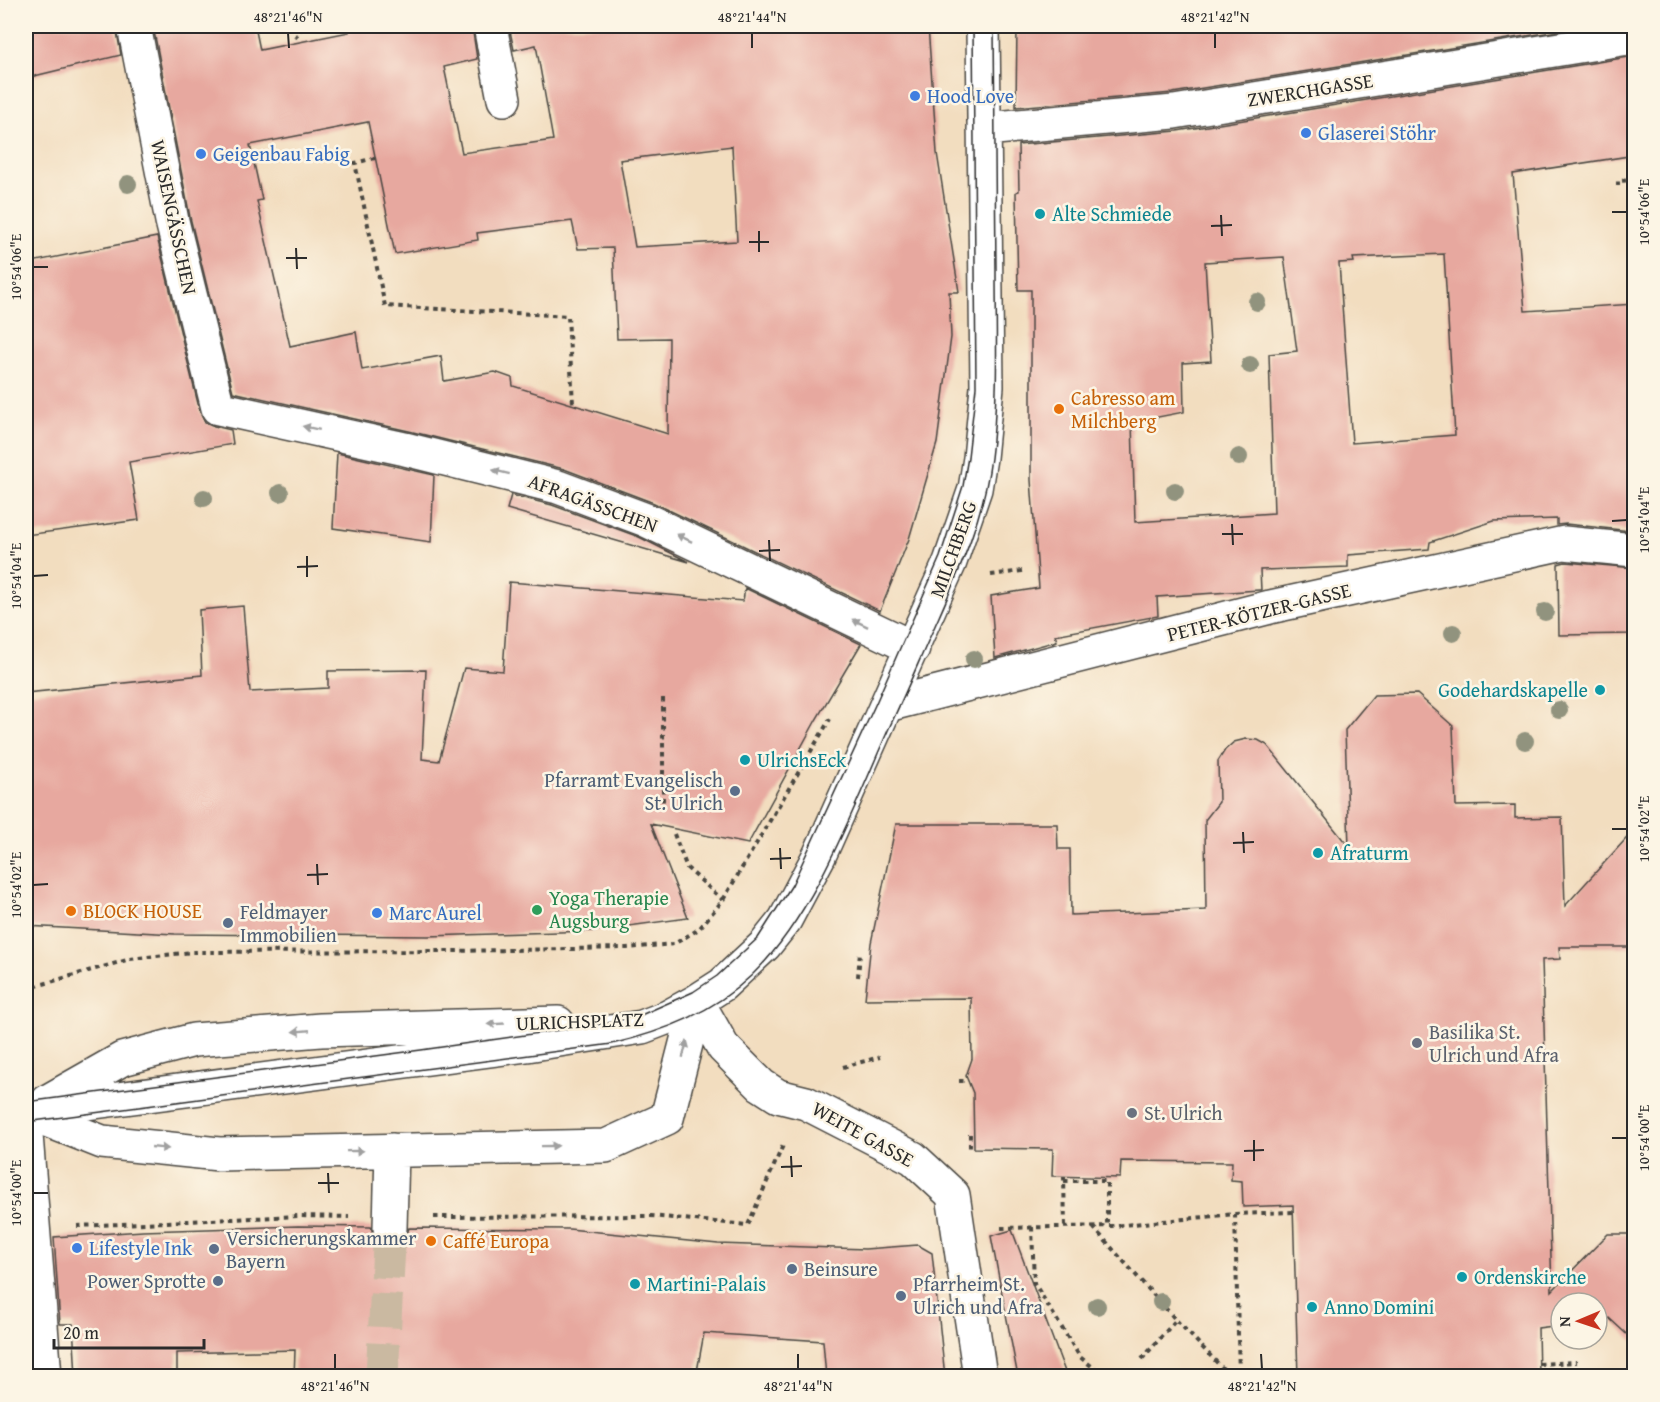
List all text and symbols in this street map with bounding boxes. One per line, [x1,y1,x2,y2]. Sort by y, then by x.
text: 48°21'46"N [254,6,323,27]
text: 48°21'44"N [718,6,787,27]
text: 48°21'42"N [1181,6,1250,27]
street label: ZWERCHGASSE [1245,65,1375,114]
place label: Hood Love [927,81,1014,110]
marker: Hood Love [908,89,922,103]
place label: Glaserei Stöhr [1318,118,1436,147]
marker: Glaserei Stöhr [1299,126,1313,140]
street label: WAISENGÄSSCHEN [144,137,205,297]
place label: Geigenbau Fabig [213,139,350,168]
marker: Geigenbau Fabig [194,147,208,161]
text: 10°54'06"E [1633,178,1654,245]
place label: Alte Schmiede [1052,199,1172,228]
marker: Alte Schmiede [1033,207,1047,221]
text: 10°54'06"E [5,233,26,300]
place label: Cabresso am Milchberg [1071,383,1176,435]
marker: Cabresso am Milchberg [1052,402,1066,416]
one-way arrow [302,423,321,432]
street label: AFRAGÄSSCHEN [524,466,662,539]
one-way arrow [492,467,510,477]
text: 10°54'04"E [1633,486,1654,553]
street label: MILCHBERG [922,496,984,601]
one-way arrow [676,533,693,543]
text: 10°54'04"E [5,542,26,609]
street label: PETER-KÖTZER-GASSE [1164,575,1354,648]
one-way arrow [851,619,868,628]
place label: Godehardskapelle [1438,675,1588,704]
marker: Godehardskapelle [1593,683,1607,697]
place label: UlrichsEck [757,745,847,774]
marker: UlrichsEck [738,753,752,767]
place label: Pfarramt Evangelisch St. Ulrich [544,765,723,817]
marker: Pfarramt Evangelisch St. Ulrich [728,784,742,798]
text: 10°54'02"E [1633,795,1654,862]
place label: Afraturm [1330,838,1409,867]
marker: Afraturm [1311,846,1325,860]
text: 10°54'02"E [5,851,26,918]
place label: Yoga Therapie Augsburg [549,883,669,935]
place label: BLOCK HOUSE [83,896,202,925]
place label: Feldmayer Immobilien [240,897,337,949]
place label: Marc Aurel [389,898,482,927]
marker: Yoga Therapie Augsburg [530,903,544,917]
marker: BLOCK HOUSE [64,904,78,918]
marker: Marc Aurel [370,906,384,920]
marker: Feldmayer Immobilien [221,916,235,930]
street label: ULRICHSPLATZ [516,1004,644,1037]
place label: Basilika St. Ulrich und Afra [1429,1017,1560,1069]
one-way arrow [486,1020,505,1029]
one-way arrow [291,1027,310,1036]
marker: Basilika St. Ulrich und Afra [1410,1036,1424,1050]
one-way arrow [681,1040,691,1058]
street label: WEITE GASSE [807,1094,920,1174]
place label: St. Ulrich [1144,1098,1223,1127]
text: 10°54'00"E [1633,1104,1654,1171]
marker: St. Ulrich [1125,1106,1139,1120]
one-way arrow [540,1141,559,1151]
one-way arrow [151,1143,170,1153]
one-way arrow [345,1146,364,1155]
text: 10°54'00"E [5,1159,26,1226]
place label: Versicherungskammer Bayern [226,1223,416,1275]
place label: Caffé Europa [443,1226,550,1255]
place label: Lifestyle Ink [89,1233,193,1262]
marker: Caffé Europa [424,1234,438,1248]
marker: Lifestyle Ink [70,1241,84,1255]
marker: Versicherungskammer Bayern [207,1242,221,1256]
place label: Beinsure [804,1254,878,1283]
marker: Beinsure [785,1262,799,1276]
place label: Ordenskirche [1474,1262,1586,1291]
place label: Power Sprotte [87,1266,206,1295]
place label: Martini-Palais [647,1269,766,1298]
place label: Pfarrheim St. Ulrich und Afra [913,1269,1044,1321]
marker: Ordenskirche [1455,1270,1469,1284]
marker: Power Sprotte [211,1274,225,1288]
marker: Martini-Palais [628,1277,642,1291]
marker: Pfarrheim St. Ulrich und Afra [894,1289,908,1303]
north arrow [1549,1291,1609,1351]
place label: Anno Domini [1324,1292,1435,1321]
marker: Anno Domini [1305,1300,1319,1314]
scale bar [54,1312,204,1350]
text: N [1552,1315,1576,1327]
text: 20 m [63,1319,99,1346]
text: 48°21'46"N [301,1375,370,1396]
text: 48°21'44"N [764,1375,833,1396]
text: 48°21'42"N [1228,1375,1297,1396]

